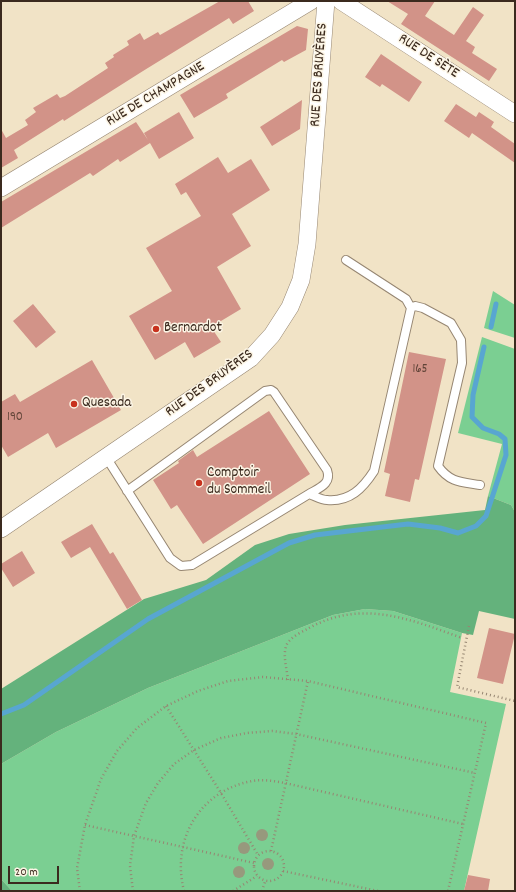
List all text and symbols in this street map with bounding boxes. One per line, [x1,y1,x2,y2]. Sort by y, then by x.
street label: RUE DES BRUYÈRES [307,22,333,128]
street label: RUE DE SÈTE [394,31,462,83]
street label: RUE DE CHAMPAGNE [104,59,208,131]
place label: Bernardot [164,320,222,338]
marker: Bernardot [151,324,161,334]
street label: RUE DES BRUYÈRES [163,346,257,422]
house number: 165 [412,362,428,378]
place label: Quesada [82,395,131,413]
marker: Quesada [69,399,79,409]
house number: 190 [7,410,23,426]
place label: Comptoir du Sommeil [207,465,271,500]
marker: Comptoir du Sommeil [194,478,204,488]
scale bar [10,858,61,884]
text: 20 m [15,864,38,881]

